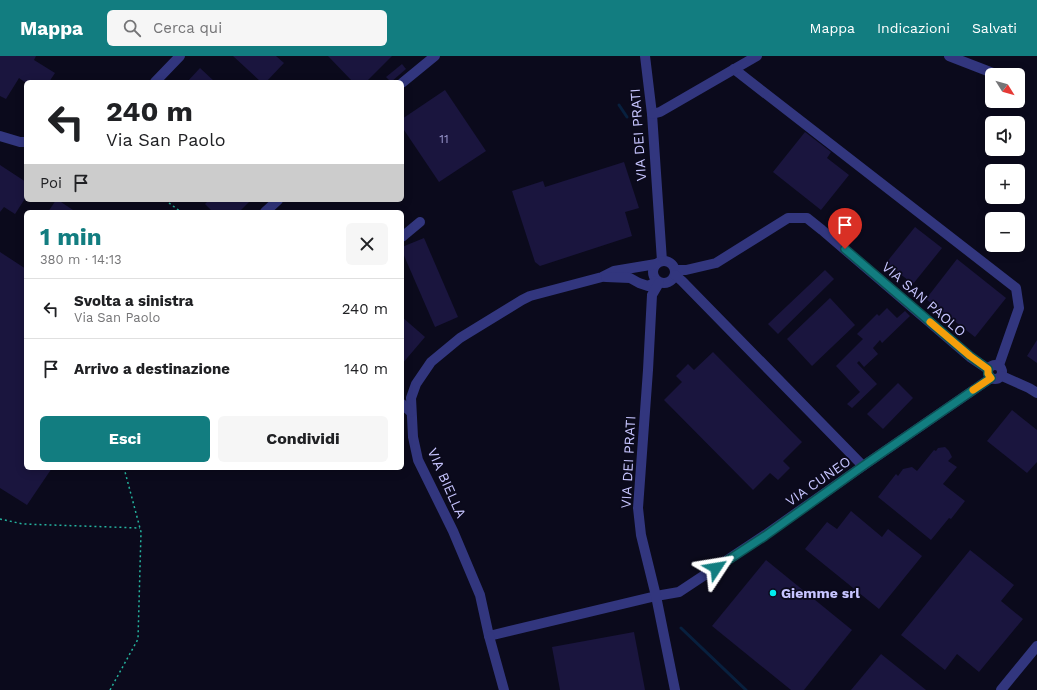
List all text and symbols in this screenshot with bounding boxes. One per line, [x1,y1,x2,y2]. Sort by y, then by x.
search box [107,10,387,46]
text: Mappa [20,17,83,40]
icon: search [121,17,143,39]
text: Cerca qui [153,19,222,37]
text: Mappa [810,20,855,36]
text: Indicazioni [877,20,950,36]
text: Salvati [972,20,1017,36]
north arrow [985,68,1025,108]
map controls [985,68,1025,252]
street label: VIA DEI PRATI [627,88,649,182]
text: 240 m [106,95,193,128]
icon: left [40,96,92,148]
button: sound [985,116,1025,156]
text: Via San Paolo [106,129,225,150]
house number: 11 [439,132,449,146]
button: + [985,164,1025,204]
icon: arrive [70,172,92,194]
text: Poi [40,174,62,192]
pin [828,208,862,249]
button: − [985,212,1025,252]
icon: arrive [834,214,856,236]
text: 1 min [40,223,102,251]
button: close [346,223,388,265]
text: 380 m · 14:13 [40,252,122,267]
street label: VIA SAN PAOLO [879,258,969,340]
text: Svolta a sinistra [74,292,194,310]
icon: left [40,298,62,320]
text: 240 m [342,300,388,318]
text: Via San Paolo [74,310,160,325]
icon: arrive [40,358,62,380]
text: Arrivo a destinazione [74,360,230,378]
text: 140 m [344,360,388,378]
street label: VIA DEI PRATI [618,415,638,509]
button: Esci [40,416,210,462]
button: Condividi [218,416,388,462]
street label: VIA BIELLA [424,446,470,520]
street label: VIA CUNEO [782,453,854,509]
position arrow [695,547,737,589]
place label: Giemme srl [781,585,860,601]
marker: Giemme srl [768,588,778,598]

